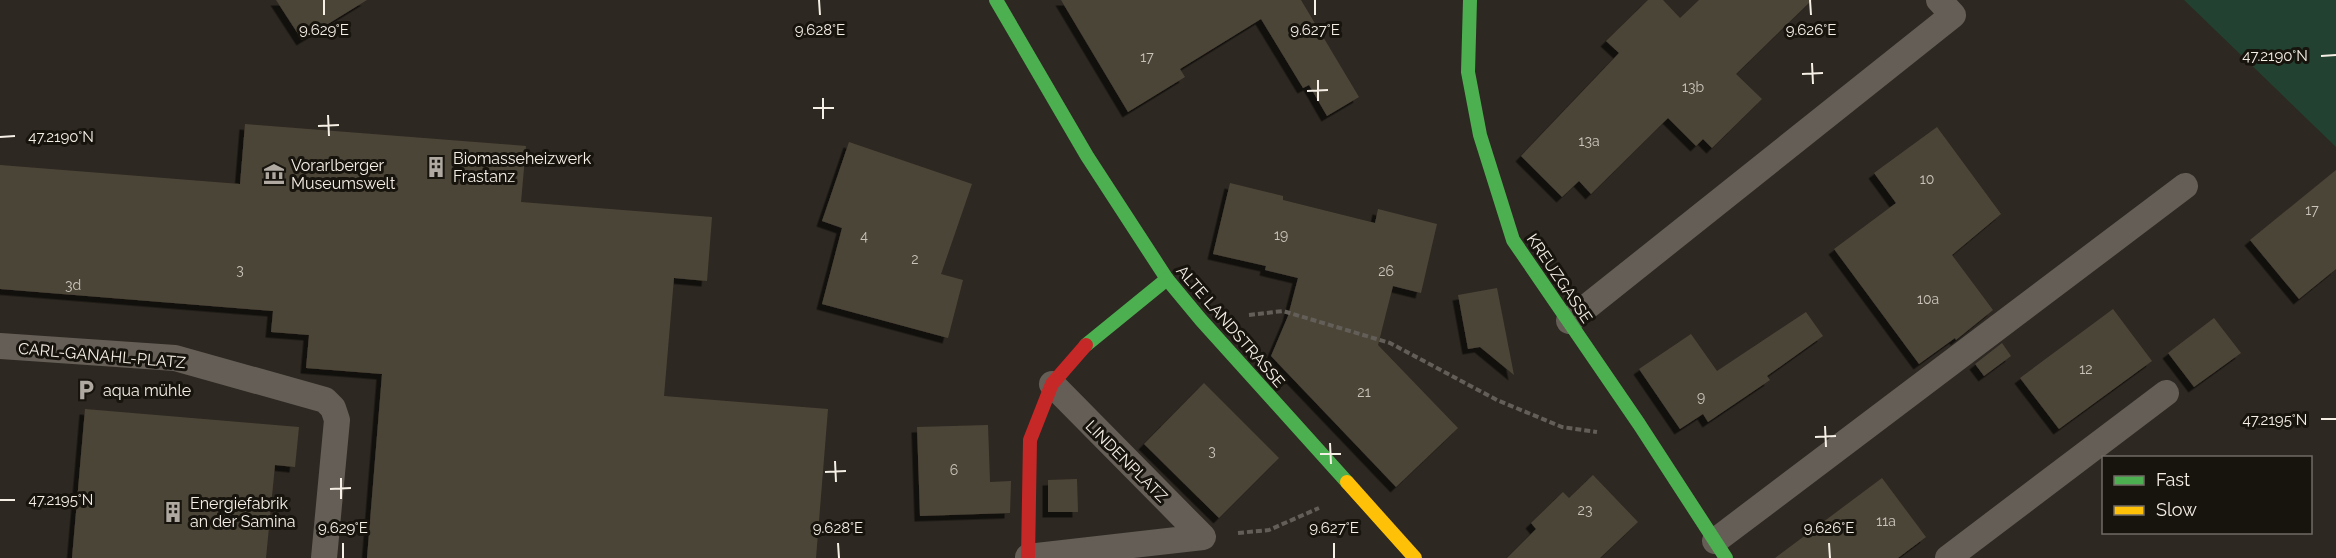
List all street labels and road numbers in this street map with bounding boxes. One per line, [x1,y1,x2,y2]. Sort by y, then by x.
street label: KREUZGASSE [1523,230,1597,327]
street label: ALTE LANDSTRASSE [1172,261,1289,391]
street label: CARL-GANAHL-PLATZ [17,339,187,372]
street label: LINDENPLATZ [1082,416,1172,506]

